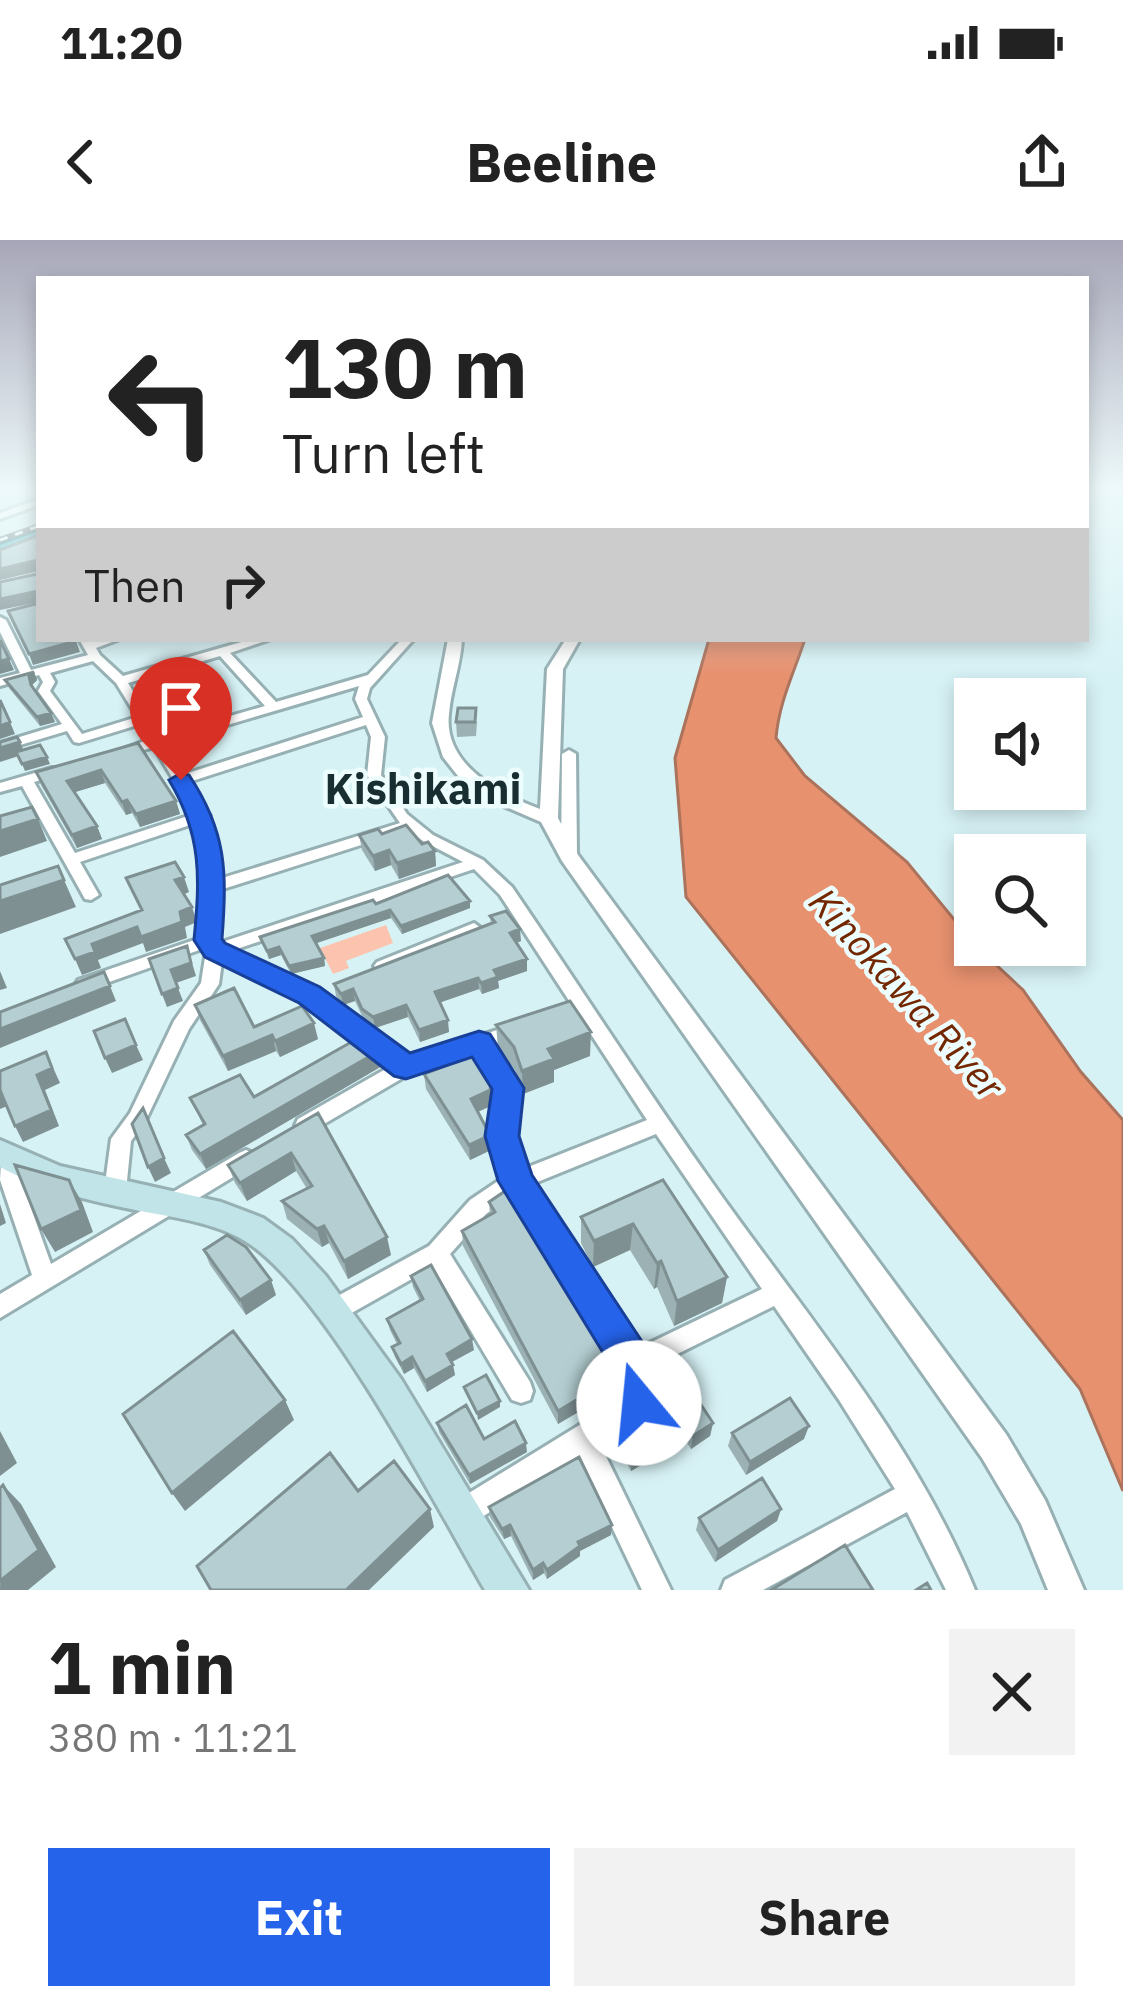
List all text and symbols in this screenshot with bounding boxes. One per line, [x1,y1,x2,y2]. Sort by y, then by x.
text: 11:20 [60,13,183,71]
text: Beeline [466,127,657,197]
icon: back [48,129,114,195]
icon: share [1009,129,1075,195]
text: 130 m [282,312,528,421]
icon: left [84,324,240,480]
text: Turn left [282,418,485,488]
icon: right [210,552,276,618]
text: Then [84,556,186,614]
pin [130,657,232,780]
icon: arrive [148,675,214,741]
map controls [954,678,1086,966]
button: sound [954,678,1086,810]
district label: Kishikami [324,761,522,816]
button: search [954,834,1086,966]
water label: Kinokawa River [799,877,1017,1111]
position arrow [576,1340,702,1466]
text: 1 min [48,1620,236,1714]
button: close [949,1629,1075,1755]
text: 380 m · 11:21 [48,1712,298,1763]
button: Exit [48,1848,550,1986]
button: Share [574,1848,1075,1986]

